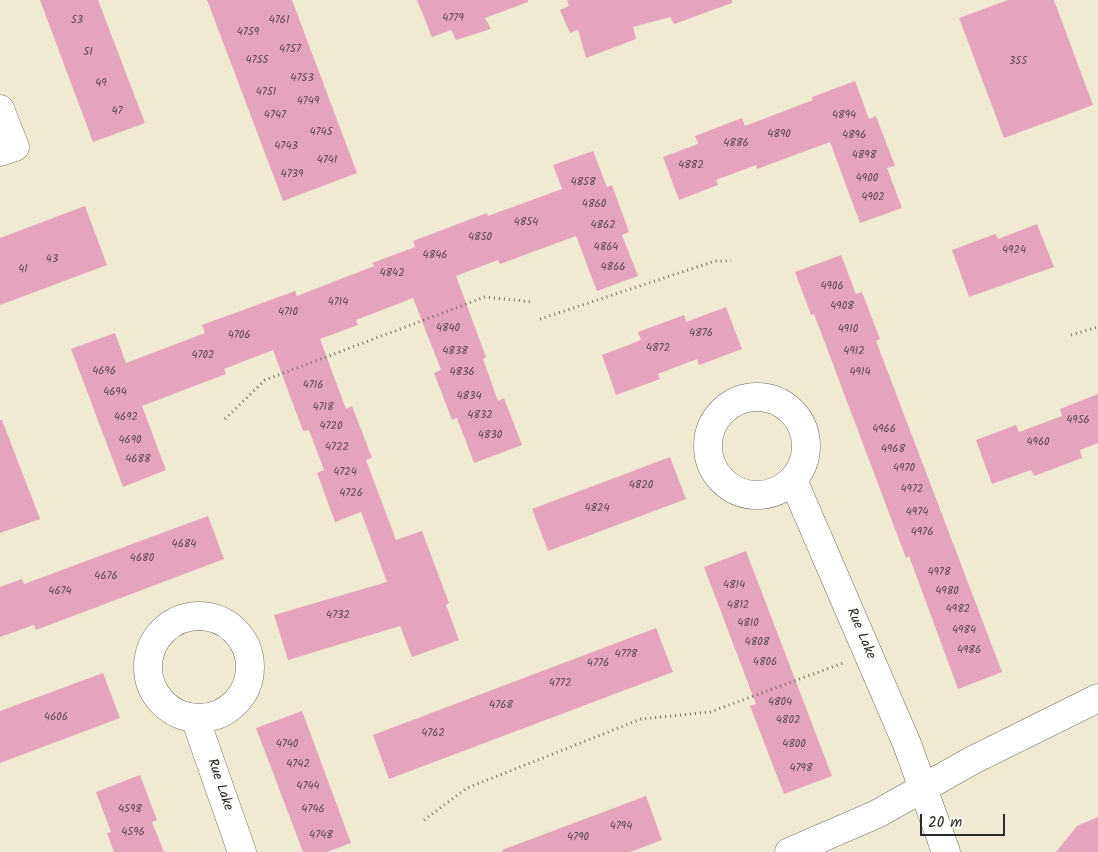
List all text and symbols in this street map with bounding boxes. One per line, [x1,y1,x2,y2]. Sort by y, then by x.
house number: 4779 [442,12,464,26]
house number: 53 [71,14,83,28]
house number: 4761 [269,14,289,28]
house number: 4759 [237,26,259,40]
house number: 4757 [279,43,301,57]
house number: 51 [83,46,93,60]
house number: 4755 [246,54,268,68]
house number: 355 [1009,55,1027,69]
house number: 4753 [290,72,314,86]
house number: 49 [95,77,107,91]
house number: 4751 [256,86,276,100]
house number: 4749 [297,95,319,109]
house number: 47 [111,105,123,119]
house number: 4747 [264,109,286,123]
house number: 4894 [832,109,856,123]
house number: 4745 [309,126,333,140]
house number: 4890 [767,128,791,142]
house number: 4896 [842,129,866,143]
house number: 4886 [723,137,749,151]
house number: 4743 [274,140,298,154]
house number: 4898 [852,149,876,163]
house number: 4741 [317,154,337,168]
house number: 4882 [678,159,704,173]
house number: 4739 [281,168,303,182]
house number: 4900 [856,172,878,186]
house number: 4858 [570,176,596,190]
house number: 4902 [861,191,885,205]
house number: 4860 [582,198,606,212]
house number: 4854 [514,216,538,230]
house number: 4862 [590,219,616,233]
house number: 4850 [468,231,492,245]
house number: 4864 [594,241,618,255]
house number: 4924 [1002,244,1026,258]
house number: 4846 [423,249,447,263]
house number: 43 [46,253,58,267]
house number: 4866 [601,261,625,275]
house number: 41 [18,263,28,277]
house number: 4842 [379,267,405,281]
house number: 4906 [820,280,844,294]
house number: 4714 [328,296,348,310]
house number: 4908 [830,300,854,314]
house number: 4710 [278,306,298,320]
house number: 4840 [436,322,460,336]
house number: 4910 [838,323,858,337]
house number: 4876 [689,327,713,341]
house number: 4706 [228,329,250,343]
house number: 4872 [646,342,670,356]
house number: 4838 [442,345,468,359]
house number: 4912 [843,345,865,359]
house number: 4702 [191,349,215,363]
house number: 4696 [92,365,116,379]
house number: 4836 [449,366,475,380]
house number: 4914 [850,366,870,380]
house number: 4716 [303,379,323,393]
house number: 4694 [103,386,127,400]
house number: 4834 [456,390,482,404]
house number: 4718 [312,401,334,415]
house number: 4832 [467,409,493,423]
house number: 4692 [114,411,138,425]
house number: 4956 [1066,414,1090,428]
house number: 4720 [319,420,343,434]
house number: 4966 [872,423,896,437]
house number: 4830 [478,429,502,443]
house number: 4690 [118,434,142,448]
house number: 4960 [1026,436,1050,450]
house number: 4722 [325,441,349,455]
house number: 4968 [881,443,905,457]
house number: 4688 [125,453,151,467]
house number: 4970 [893,462,915,476]
house number: 4724 [333,466,357,480]
house number: 4820 [629,479,653,493]
house number: 4972 [901,483,923,497]
house number: 4726 [339,487,363,501]
house number: 4824 [584,502,610,516]
house number: 4974 [906,506,928,520]
house number: 4976 [911,526,933,540]
house number: 4684 [172,538,196,552]
house number: 4680 [130,552,154,566]
house number: 4978 [927,566,951,580]
house number: 4676 [94,570,118,584]
house number: 4814 [723,579,745,593]
house number: 4674 [48,585,72,599]
house number: 4980 [935,585,959,599]
house number: 4812 [727,599,749,613]
house number: 4982 [946,603,970,617]
street label: Rue Lake [842,606,878,662]
house number: 4732 [326,609,350,623]
house number: 4810 [737,617,759,631]
house number: 4984 [952,624,976,638]
house number: 4808 [745,636,769,650]
house number: 4986 [957,644,981,658]
house number: 4778 [615,648,637,662]
house number: 4806 [753,656,777,670]
house number: 4776 [587,657,609,671]
house number: 4772 [549,677,571,691]
house number: 4804 [768,696,792,710]
house number: 4768 [489,699,513,713]
house number: 4606 [44,711,68,725]
house number: 4802 [776,714,800,728]
house number: 4762 [421,727,445,741]
house number: 4740 [276,738,298,752]
house number: 4800 [782,738,806,752]
street label: Rue Lake [202,757,236,813]
house number: 4742 [286,758,310,772]
house number: 4798 [789,762,813,776]
house number: 4744 [296,780,320,794]
house number: 4598 [118,803,142,817]
house number: 4746 [301,803,325,817]
scale bar [923,804,1008,836]
text: 20 m [928,811,962,835]
house number: 4794 [610,820,632,834]
house number: 4596 [121,826,145,840]
house number: 4748 [309,829,333,843]
house number: 4790 [567,831,589,845]

